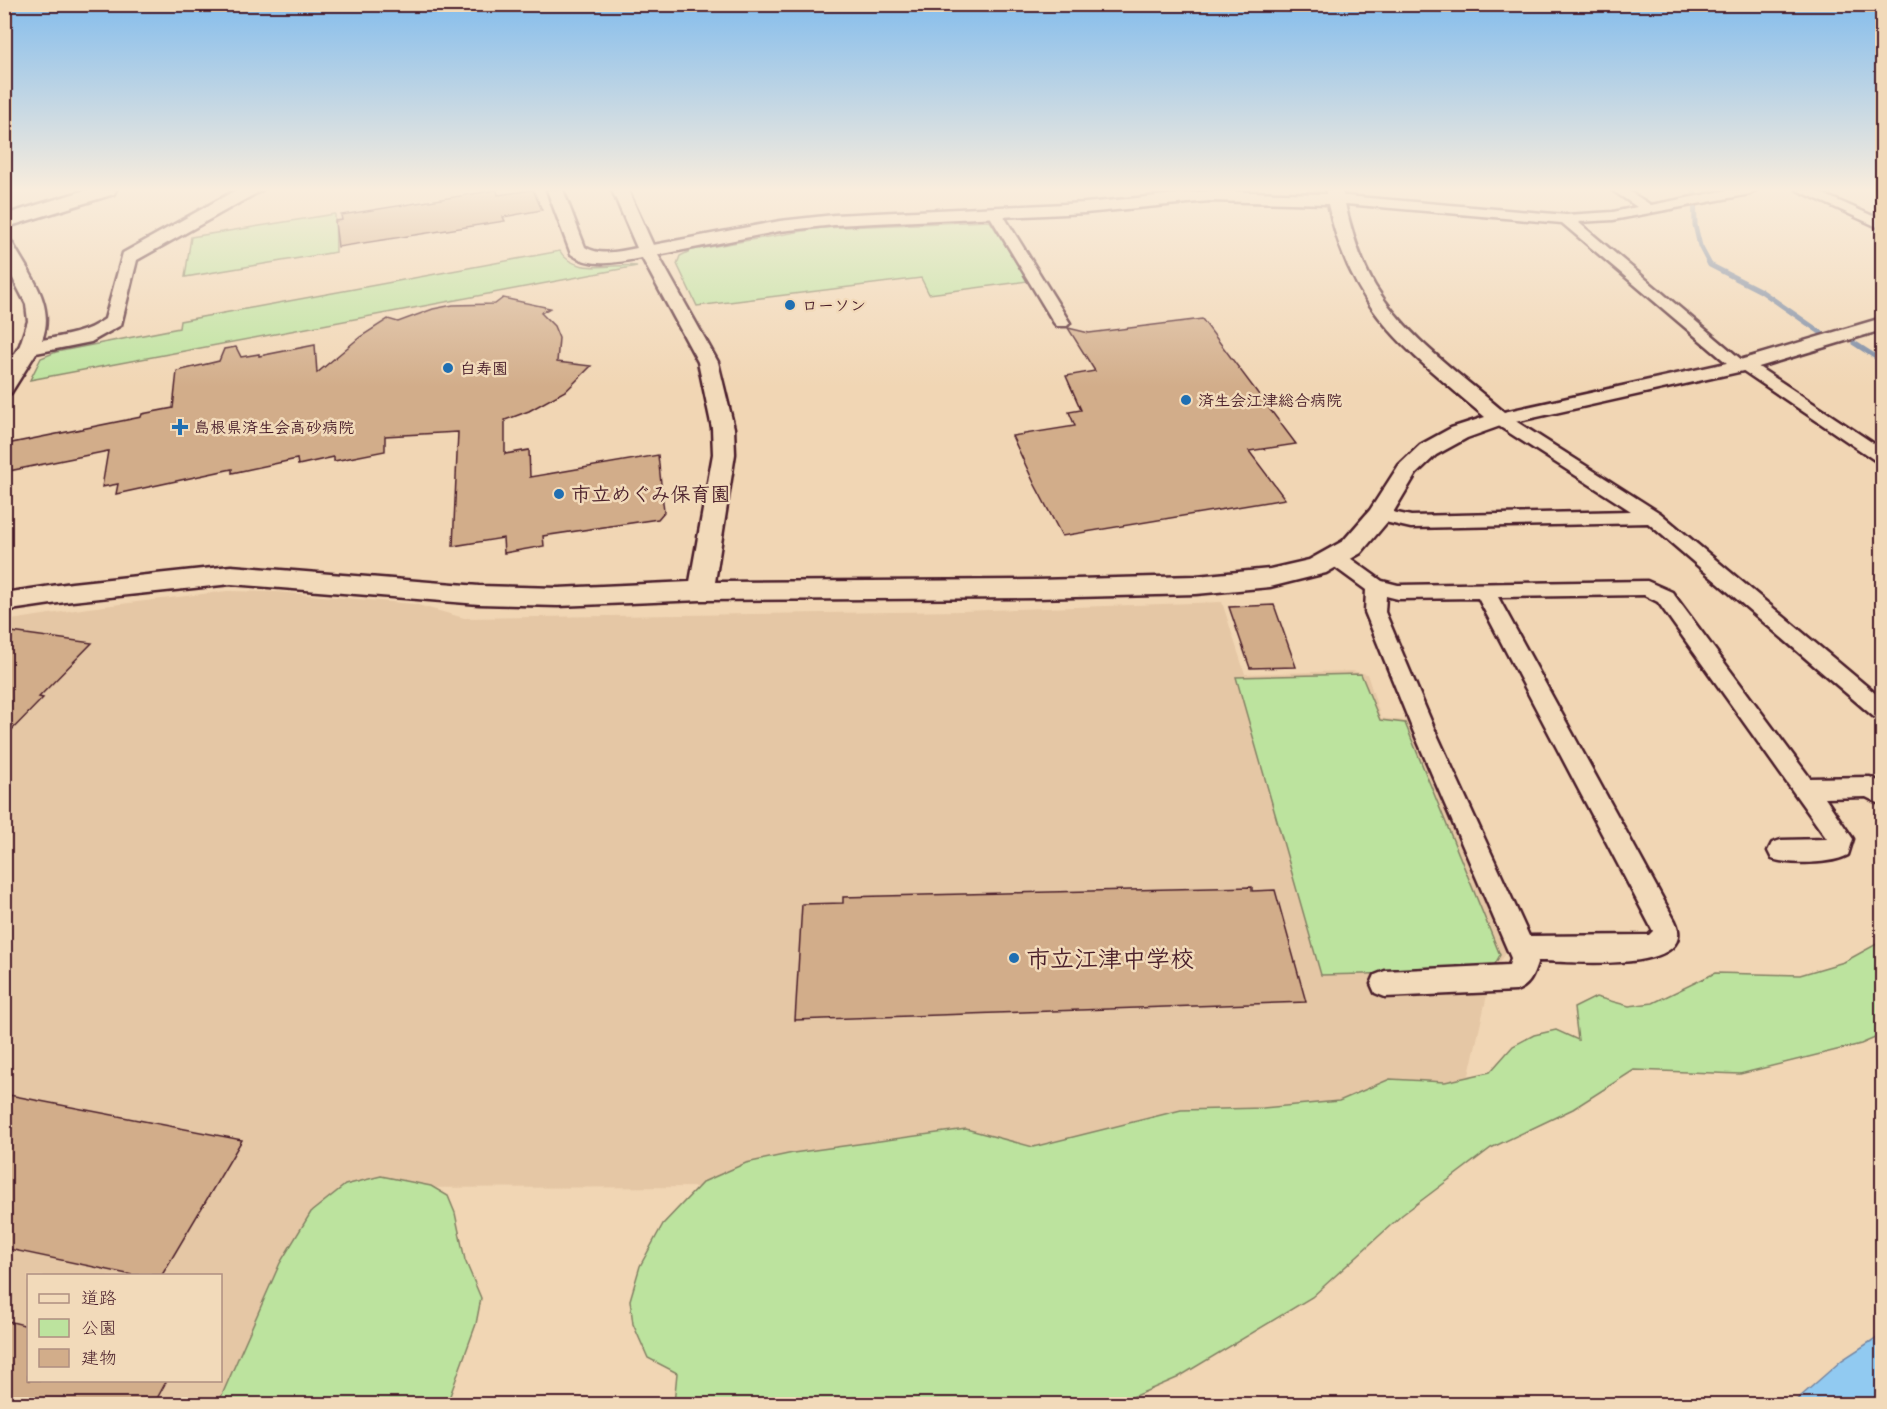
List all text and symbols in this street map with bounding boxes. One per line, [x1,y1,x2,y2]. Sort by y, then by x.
place label: ローソン [802,296,866,315]
marker: ローソン [783,298,797,312]
place label: 白寿園 [460,359,508,378]
marker: 白寿園 [441,361,455,375]
place label: 済生会江津総合病院 [1198,391,1342,410]
marker: 済生会江津総合病院 [1179,393,1193,407]
marker: 島根県済生会高砂病院 [171,418,189,436]
place label: 島根県済生会高砂病院 [194,418,354,437]
place label: 市立めぐみ保育園 [571,482,731,506]
marker: 市立めぐみ保育園 [552,487,566,501]
place label: 市立江津中学校 [1026,944,1194,973]
marker: 市立江津中学校 [1007,951,1021,965]
legend [27,1274,222,1382]
text: 道路 [81,1287,117,1309]
text: 公園 [81,1317,117,1339]
text: 建物 [81,1347,117,1369]

